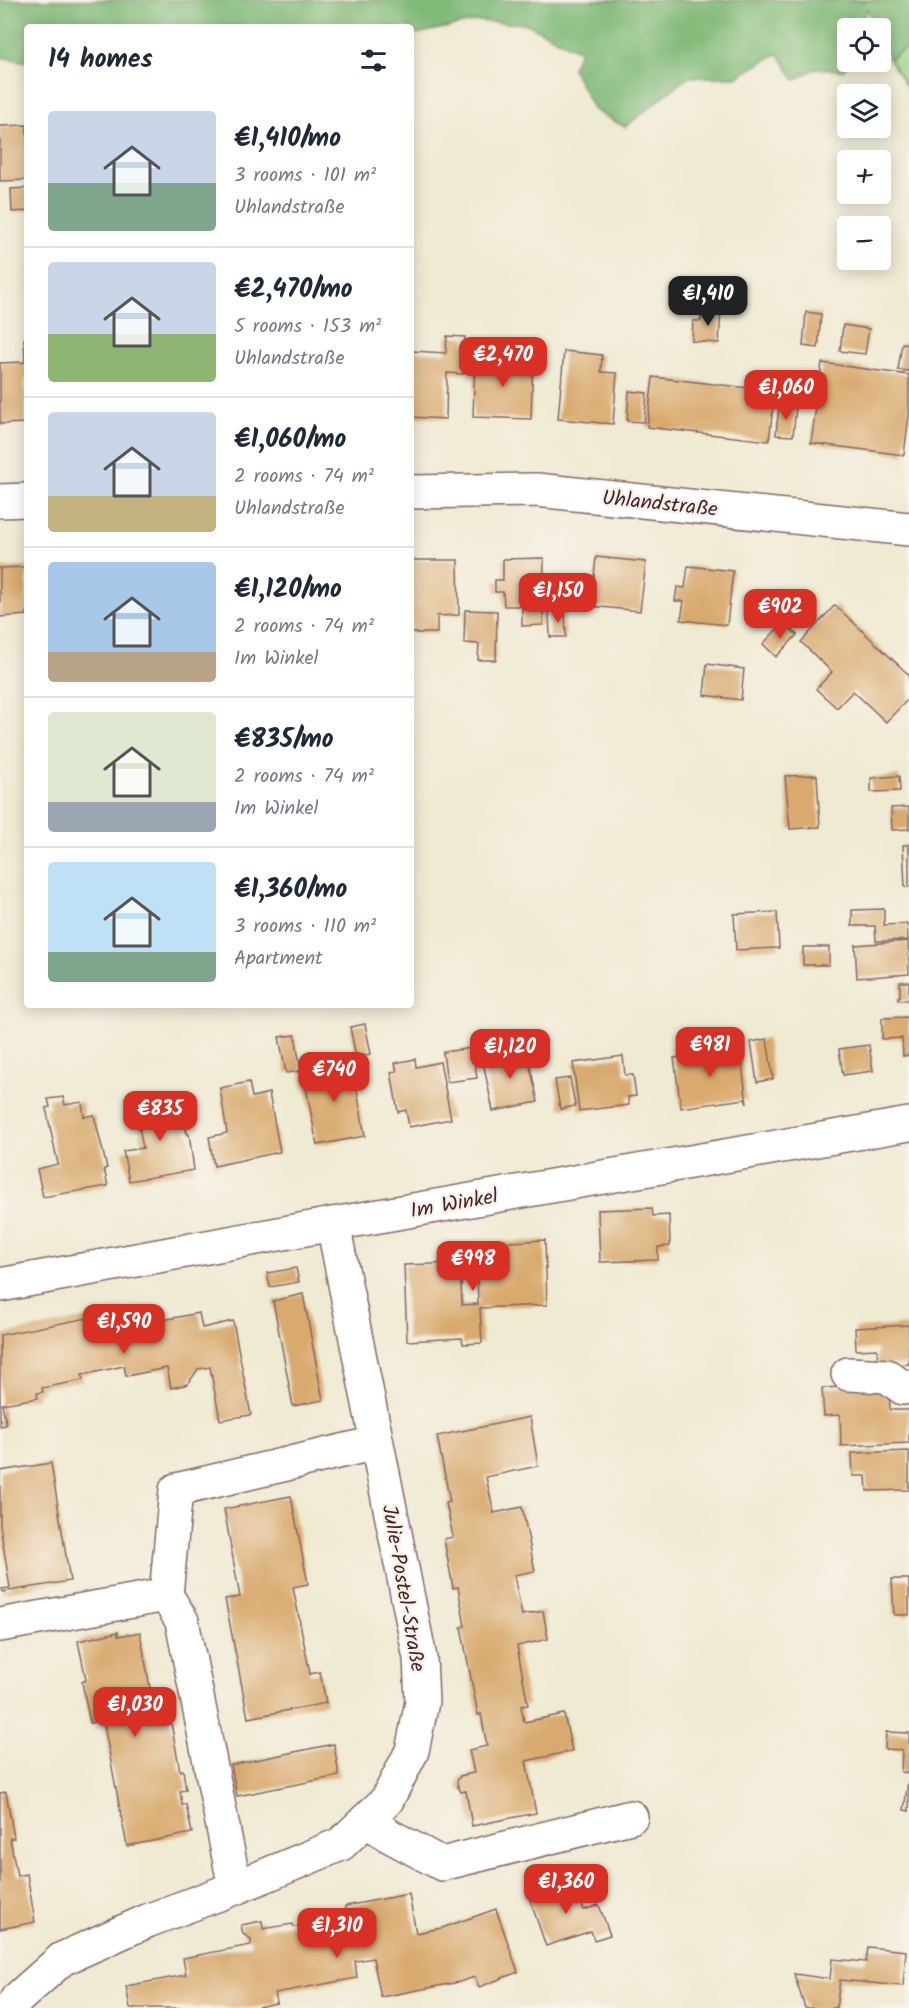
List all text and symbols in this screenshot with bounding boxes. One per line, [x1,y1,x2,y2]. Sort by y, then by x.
map controls [837,18,891,270]
button: locate [837,18,891,72]
text: 14 homes [48,39,153,81]
icon: filters [357,44,390,77]
button: layers [837,84,891,138]
text: €1,410/mo [234,118,341,160]
icon: home [96,135,168,207]
button: + [837,150,891,204]
text: 3 rooms · 101 m² [234,160,376,192]
text: Uhlandstraße [234,192,345,224]
button: − [837,216,891,270]
text: €2,470/mo [234,269,353,311]
pin: €1,410 [659,276,757,327]
text: €1,410 [682,279,734,311]
icon: home [96,286,168,358]
text: 5 rooms · 153 m² [234,311,381,343]
pin: €2,470 [454,337,552,388]
text: €2,470 [473,340,533,372]
text: Uhlandstraße [234,343,345,375]
pin: €1,060 [737,370,835,421]
text: €1,060 [758,373,814,405]
text: €1,060/mo [234,419,346,461]
icon: home [96,436,168,508]
text: 2 rooms · 74 m² [234,461,374,493]
street label: Uhlandstraße [600,482,720,527]
text: Uhlandstraße [234,493,345,525]
text: €1,120/mo [234,569,342,611]
pin: €1,150 [509,573,607,624]
text: €1,150 [533,576,583,608]
icon: home [96,586,168,658]
pin: €902 [744,589,816,640]
text: €902 [758,592,802,624]
text: 2 rooms · 74 m² [234,611,374,643]
text: Im Winkel [234,643,318,675]
text: €835/mo [234,719,334,761]
icon: home [96,736,168,808]
text: 2 rooms · 74 m² [234,761,374,793]
text: Im Winkel [234,793,318,825]
text: €1,360/mo [234,869,347,911]
icon: home [96,886,168,958]
text: 3 rooms · 110 m² [234,911,376,943]
text: Apartment [234,943,323,975]
pin: €981 [674,1027,746,1078]
pin: €1,120 [461,1029,559,1080]
text: €981 [690,1030,730,1062]
text: €1,120 [484,1032,536,1064]
pin: €740 [298,1052,370,1103]
text: €740 [312,1055,356,1087]
pin: €835 [124,1091,196,1142]
text: €835 [137,1094,183,1126]
street label: Im Winkel [408,1181,501,1228]
pin: €998 [437,1241,509,1292]
text: €998 [451,1244,495,1276]
pin: €1,590 [75,1304,173,1355]
text: €1,590 [97,1307,151,1339]
street label: Julie-Postel-Straße [372,1502,434,1675]
pin: €1,030 [86,1687,184,1738]
text: €1,030 [107,1690,163,1722]
pin: €1,360 [517,1864,615,1915]
text: €1,360 [538,1867,594,1899]
pin: €1,310 [288,1908,386,1959]
text: €1,310 [311,1911,363,1943]

